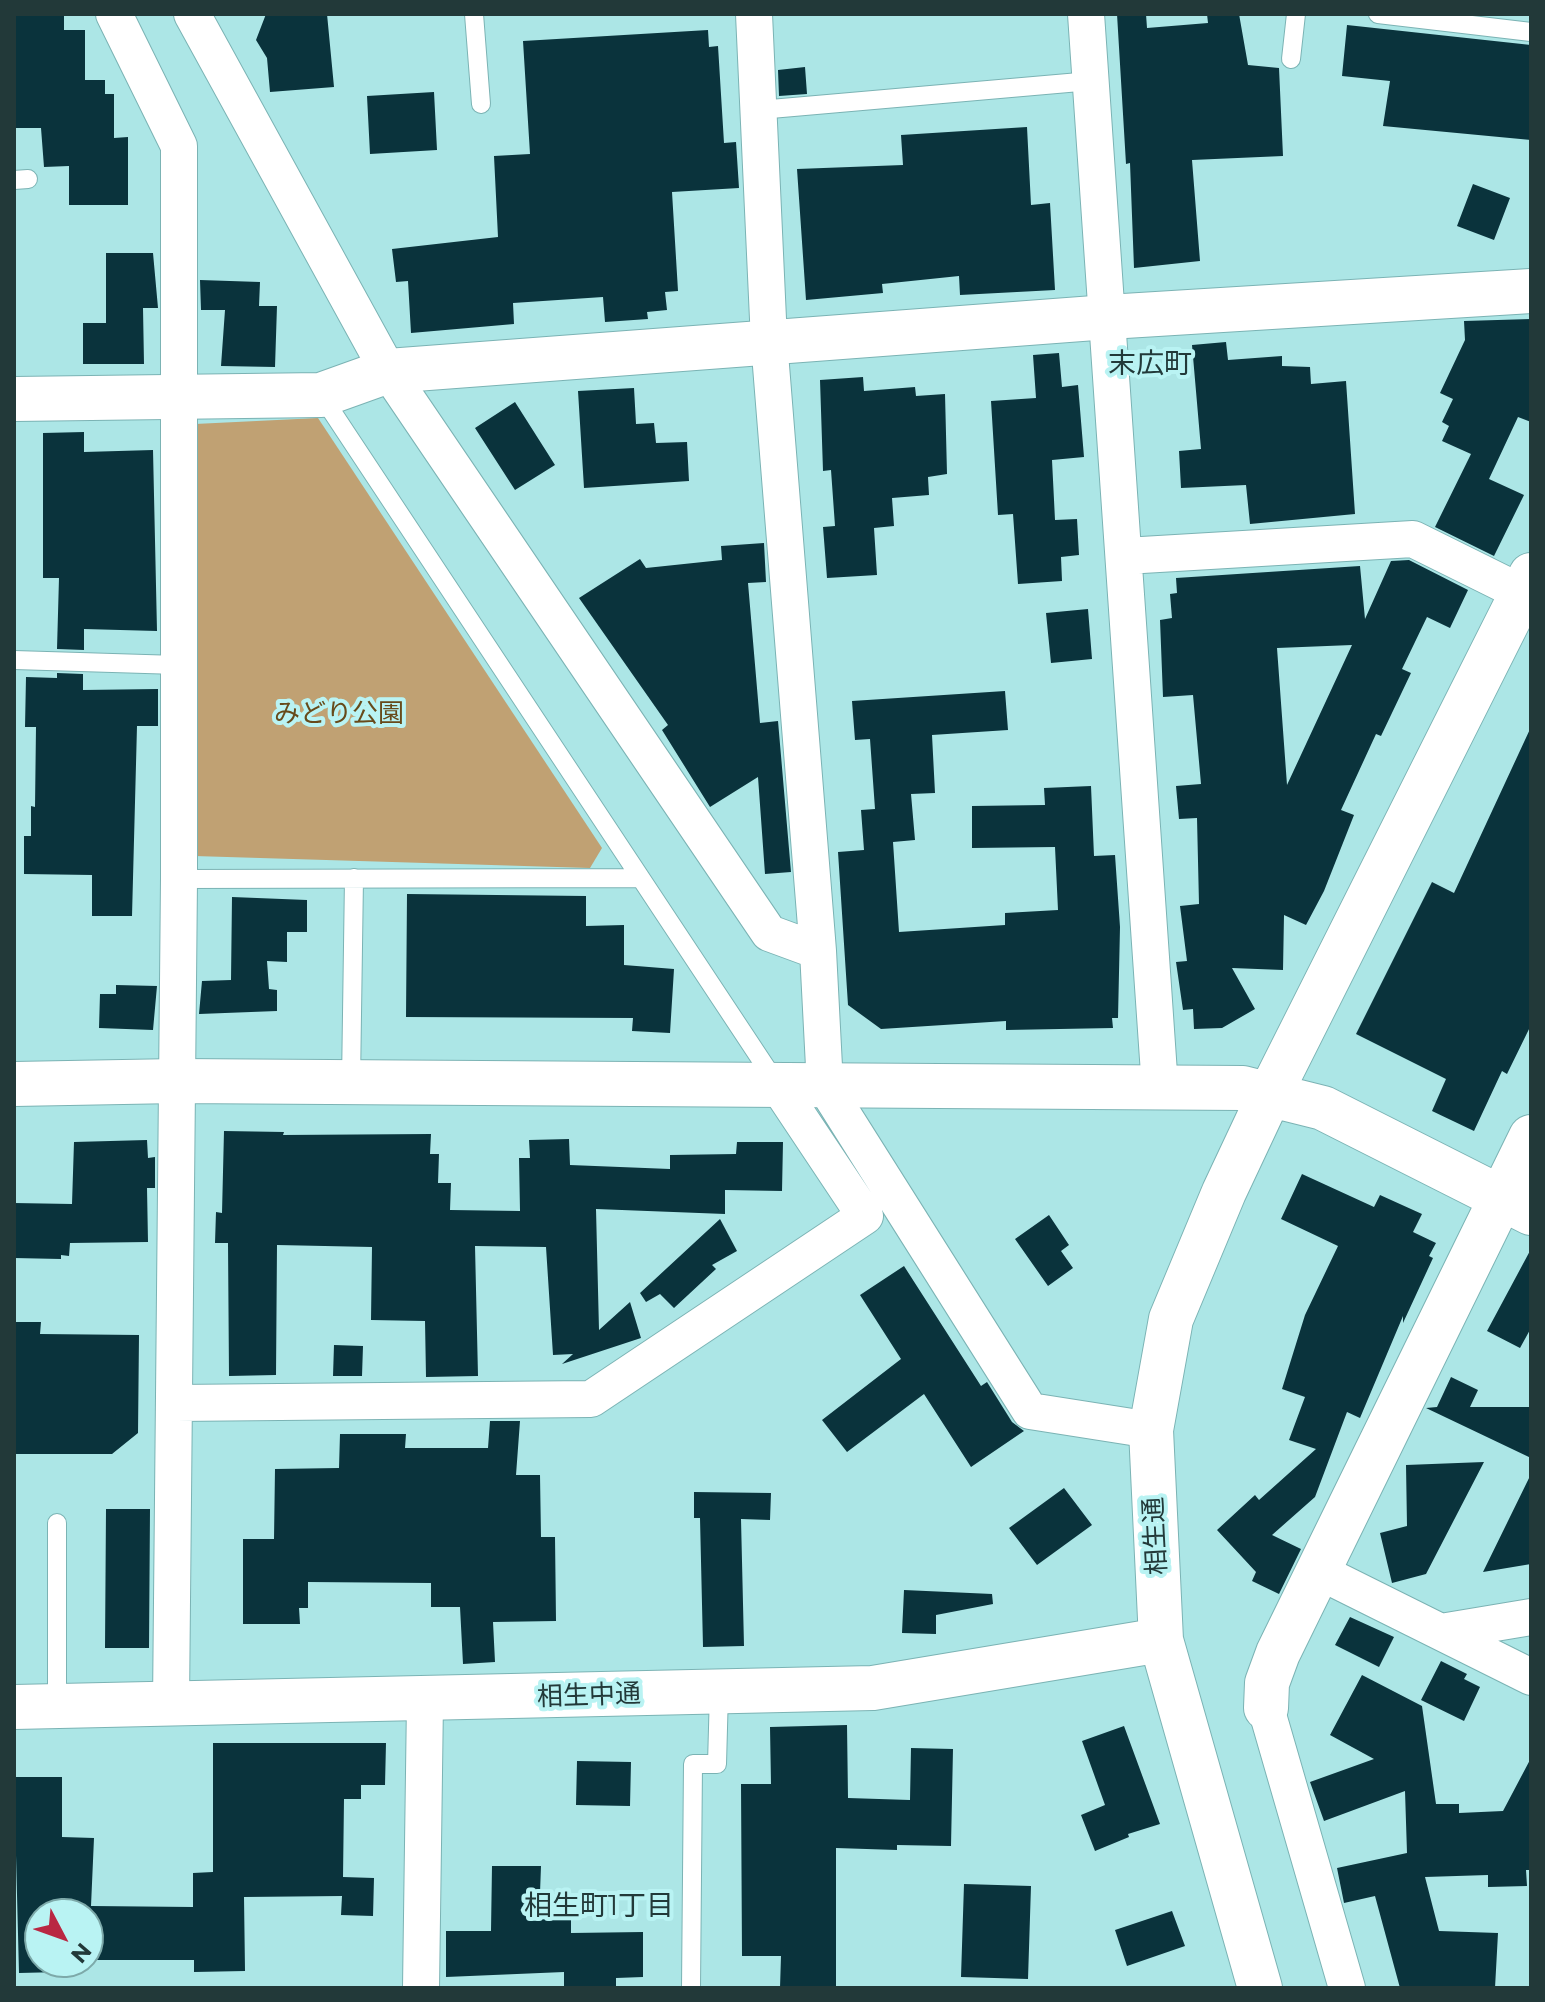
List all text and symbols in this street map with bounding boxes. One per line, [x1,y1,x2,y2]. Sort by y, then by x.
district label: 末広町 [1108,348,1192,382]
park label: みどり公園 [274,698,404,730]
street label: 相生通 [1138,1496,1174,1576]
street label: 相生中通 [536,1679,642,1713]
district label: 相生町1丁目 [524,1890,674,1924]
north arrow [24,1898,104,1978]
text: N [65,1937,97,1968]

